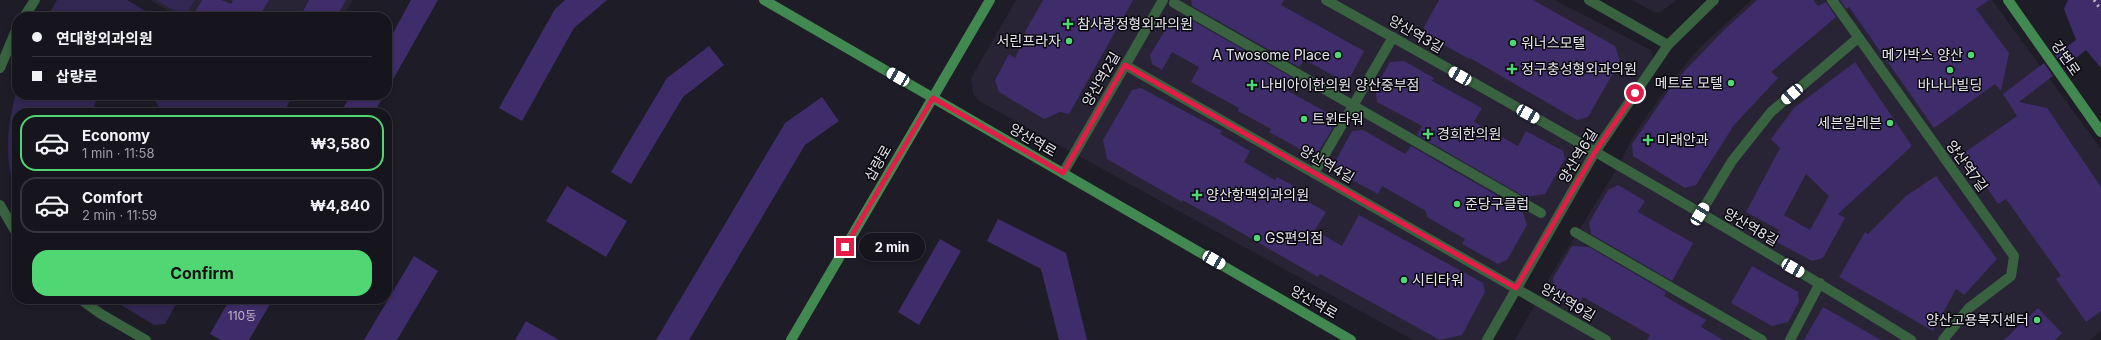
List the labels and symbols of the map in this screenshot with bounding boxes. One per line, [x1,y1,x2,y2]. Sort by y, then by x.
street label: 양산역3길 [1386,11,1447,56]
place label: 참사랑정형외과의원 [1077,15,1193,32]
marker: 참사랑정형외과의원 [1062,18,1074,30]
place label: 서린프라자 [997,32,1061,49]
place label: 워너스모텔 [1521,34,1585,51]
marker: 서린프라자 [1064,36,1074,46]
street label: 강변로 [2048,37,2085,79]
marker: 워너스모텔 [1508,38,1518,48]
place label: A Twosome Place [1212,46,1330,63]
place label: 메가박스 양산 [1882,46,1963,63]
street label: 양산역2길 [1078,48,1123,109]
marker: A Twosome Place [1333,50,1343,60]
marker: 메가박스 양산 [1966,50,1976,60]
place label: 정구충성형외과의원 [1521,60,1637,77]
marker: 정구충성형외과의원 [1506,63,1518,75]
car [1447,65,1473,87]
marker: 바나나빌딩 [1945,65,1955,75]
car [885,66,911,88]
place label: 메트로 모텔 [1655,74,1723,91]
place label: 나비아이한의원 양산중부점 [1261,76,1420,93]
place label: 바나나빌딩 [1918,76,1982,93]
marker: 메트로 모텔 [1726,78,1736,88]
marker: 나비아이한의원 양산중부점 [1246,79,1258,91]
car [1779,82,1805,106]
route start [1626,84,1644,102]
car [1515,103,1541,125]
place label: 트윈타워 [1312,110,1364,127]
marker: 트윈타워 [1299,114,1309,124]
place label: 세븐일레븐 [1818,114,1882,131]
marker: 세븐일레븐 [1885,118,1895,128]
street label: 양산역로 [1007,119,1060,160]
place label: 경희한의원 [1437,125,1501,142]
street label: 양산역6길 [1555,126,1600,186]
marker: 경희한의원 [1422,128,1434,140]
place label: 미래안과 [1657,131,1709,148]
marker: 미래안과 [1642,134,1654,146]
street label: 양산역7길 [1943,137,1992,195]
street label: 양산역4길 [1297,141,1358,186]
street label: 삽량로 [861,142,895,184]
place label: 양산항맥외과의원 [1206,186,1309,203]
marker: 양산항맥외과의원 [1191,189,1203,201]
place label: 준당구클럽 [1465,195,1529,212]
marker: 준당구클럽 [1452,199,1462,209]
car [1689,201,1711,227]
street label: 양산역8길 [1721,204,1782,249]
place label: GS편의점 [1265,229,1323,246]
callout: 2 min [859,233,925,261]
marker: GS편의점 [1252,233,1262,243]
route end [836,238,854,256]
car [1201,249,1227,271]
car [1780,257,1806,279]
place label: 시티타워 [1412,271,1464,288]
marker: 시티타워 [1399,275,1409,285]
street label: 양산역9길 [1538,279,1599,324]
street label: 양산역로 [1288,281,1341,322]
house number: 110동 [228,308,256,323]
place label: 양산고용복지센터 [1926,311,2029,328]
marker: 양산고용복지센터 [2032,315,2042,325]

